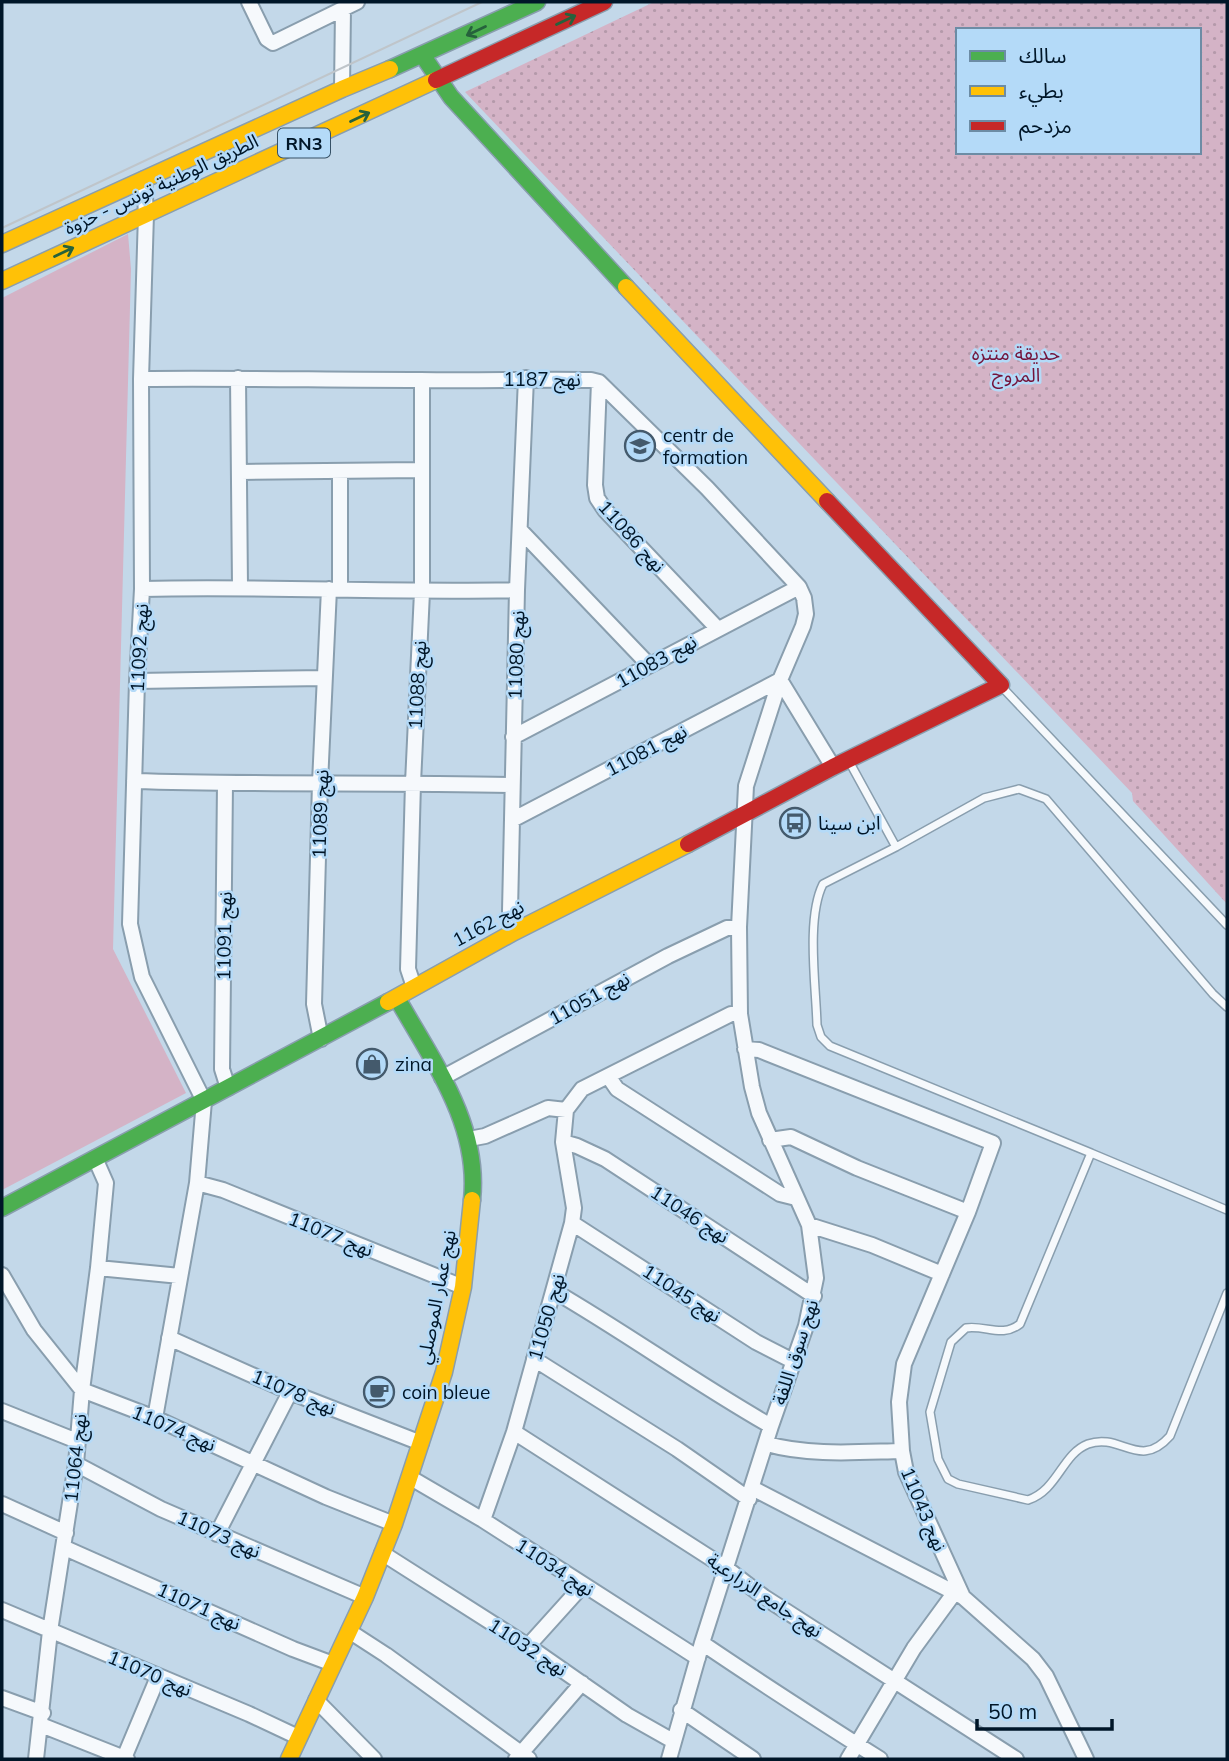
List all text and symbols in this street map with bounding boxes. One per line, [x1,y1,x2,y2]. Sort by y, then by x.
one-way arrow [555,13,576,26]
one-way arrow [466,25,487,38]
legend [956,28,1201,154]
text: سالك [1019,42,1066,68]
text: بطيء [1019,77,1064,107]
one-way arrow [349,109,370,123]
text: مزدحم [1019,112,1072,141]
street label: الطريق الوطنية تونس - حزوة [60,128,262,240]
road number: RN3 [278,128,330,158]
one-way arrow [53,245,74,258]
park label: حديقة منتزه المروج [972,341,1060,389]
street label: نهج 1187 [503,367,581,394]
place label: centr de formation [663,423,748,469]
school or university icon: centr de formation [623,429,657,463]
street label: نهج 11086 [591,495,671,579]
street label: نهج 11092 [125,603,156,693]
street label: نهج 11080 [502,610,533,700]
street label: نهج 11083 [611,629,702,696]
street label: نهج 11088 [403,640,434,730]
street label: نهج 11081 [601,718,692,784]
street label: نهج 11089 [306,769,337,859]
bus stop icon: ابن سينا [778,806,812,840]
place label: ابن سينا [818,811,881,835]
street label: نهج 11091 [211,891,240,981]
street label: نهج 1162 [448,894,529,954]
street label: نهج 11051 [544,966,635,1033]
shop icon: zina [355,1047,389,1081]
place label: zina [395,1052,432,1076]
street label: نهج 11046 [644,1180,734,1251]
street label: نهج 11077 [284,1206,377,1265]
street label: نهج عمار الموصلي [411,1228,464,1367]
street label: نهج 11045 [636,1259,726,1330]
street label: نهج 11050 [522,1271,573,1364]
street label: نهج سوق اللفة [767,1296,826,1409]
street label: نهج 11078 [247,1364,340,1423]
cafe icon: coin bleue [362,1375,396,1409]
place label: coin bleue [402,1380,490,1404]
street label: نهج 11074 [127,1400,220,1459]
street label: نهج 11064 [58,1412,95,1504]
street label: نهج 11043 [893,1463,952,1556]
street label: نهج 11073 [172,1505,265,1566]
street label: نهج 11034 [509,1533,599,1604]
street label: نهج جامع الزرارعية [701,1548,827,1645]
street label: نهج 11071 [152,1577,245,1638]
street label: نهج 11032 [482,1613,572,1684]
street label: نهج 11070 [103,1645,196,1704]
scale bar [977,1688,1112,1732]
text: 50 m [988,1698,1037,1724]

